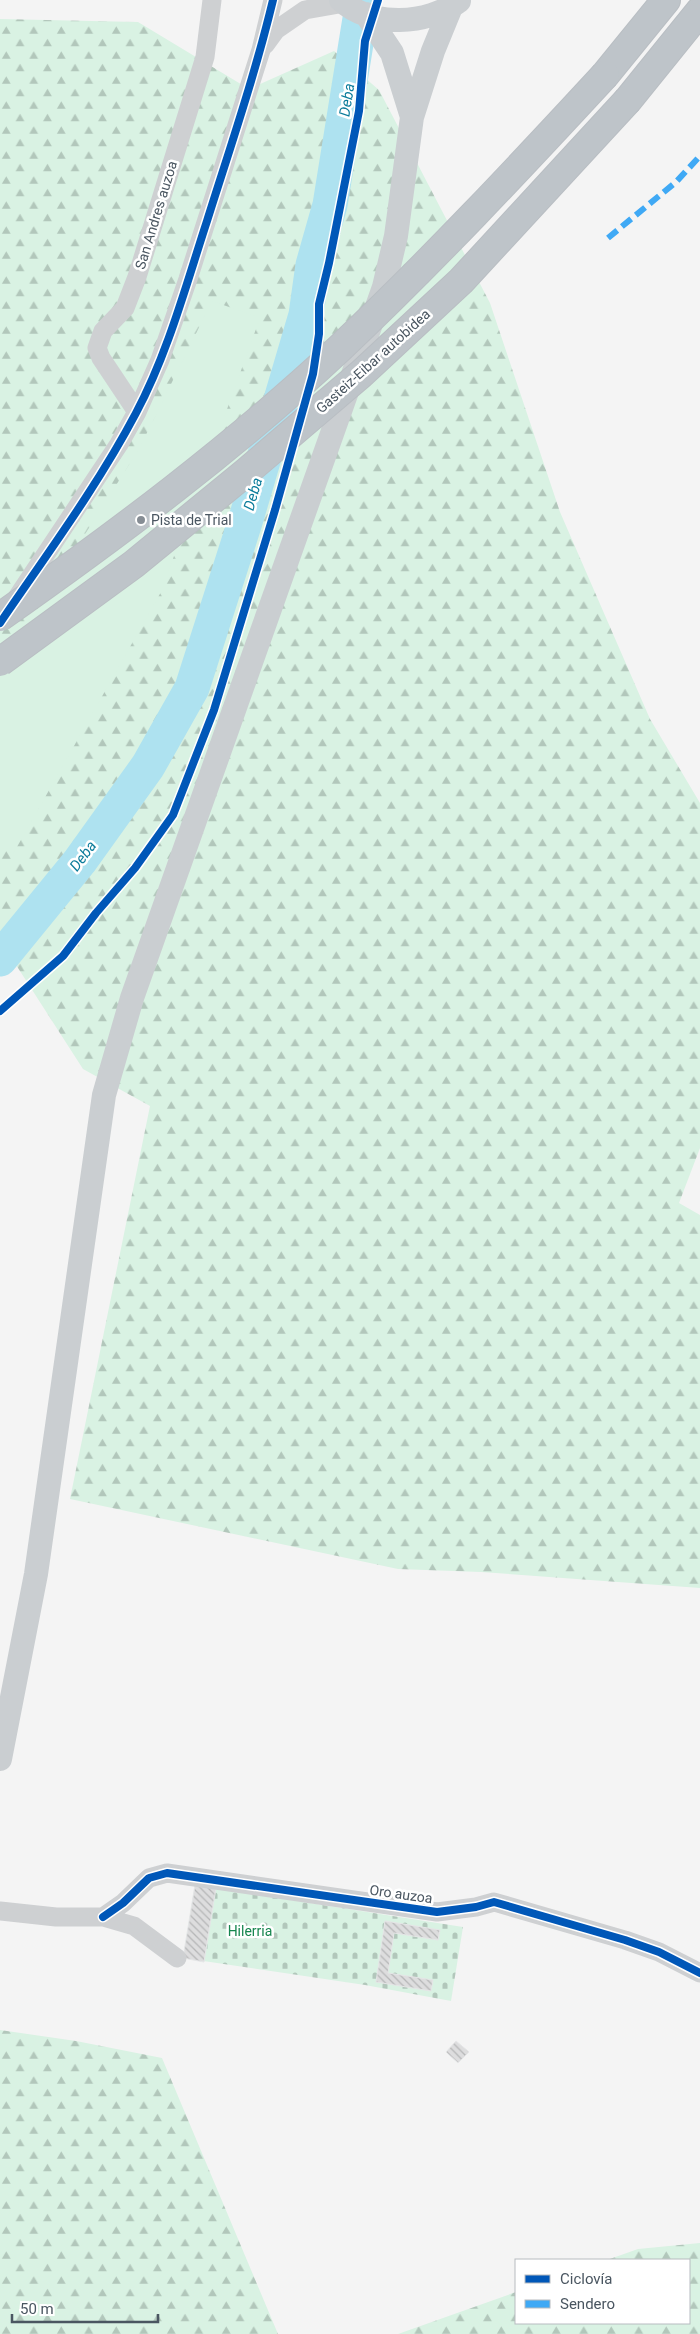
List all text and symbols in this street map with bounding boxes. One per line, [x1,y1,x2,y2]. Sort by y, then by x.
water label: Deba [336,82,359,118]
street label: San Andres auzoa [132,159,180,271]
street label: Gasteiz-Eibar autobidea [313,306,433,416]
water label: Deba [240,475,266,513]
place label: Pista de Trial [151,512,232,528]
marker: Pista de Trial [135,514,147,526]
water label: Deba [66,837,100,875]
street label: Oro auzoa [368,1882,434,1906]
park label: Hilerria [228,1923,272,1939]
legend [515,2259,690,2324]
text: Ciclovía [560,2270,613,2288]
scale bar [12,2292,159,2324]
text: Sendero [560,2295,615,2313]
text: 50 m [20,2300,54,2318]

